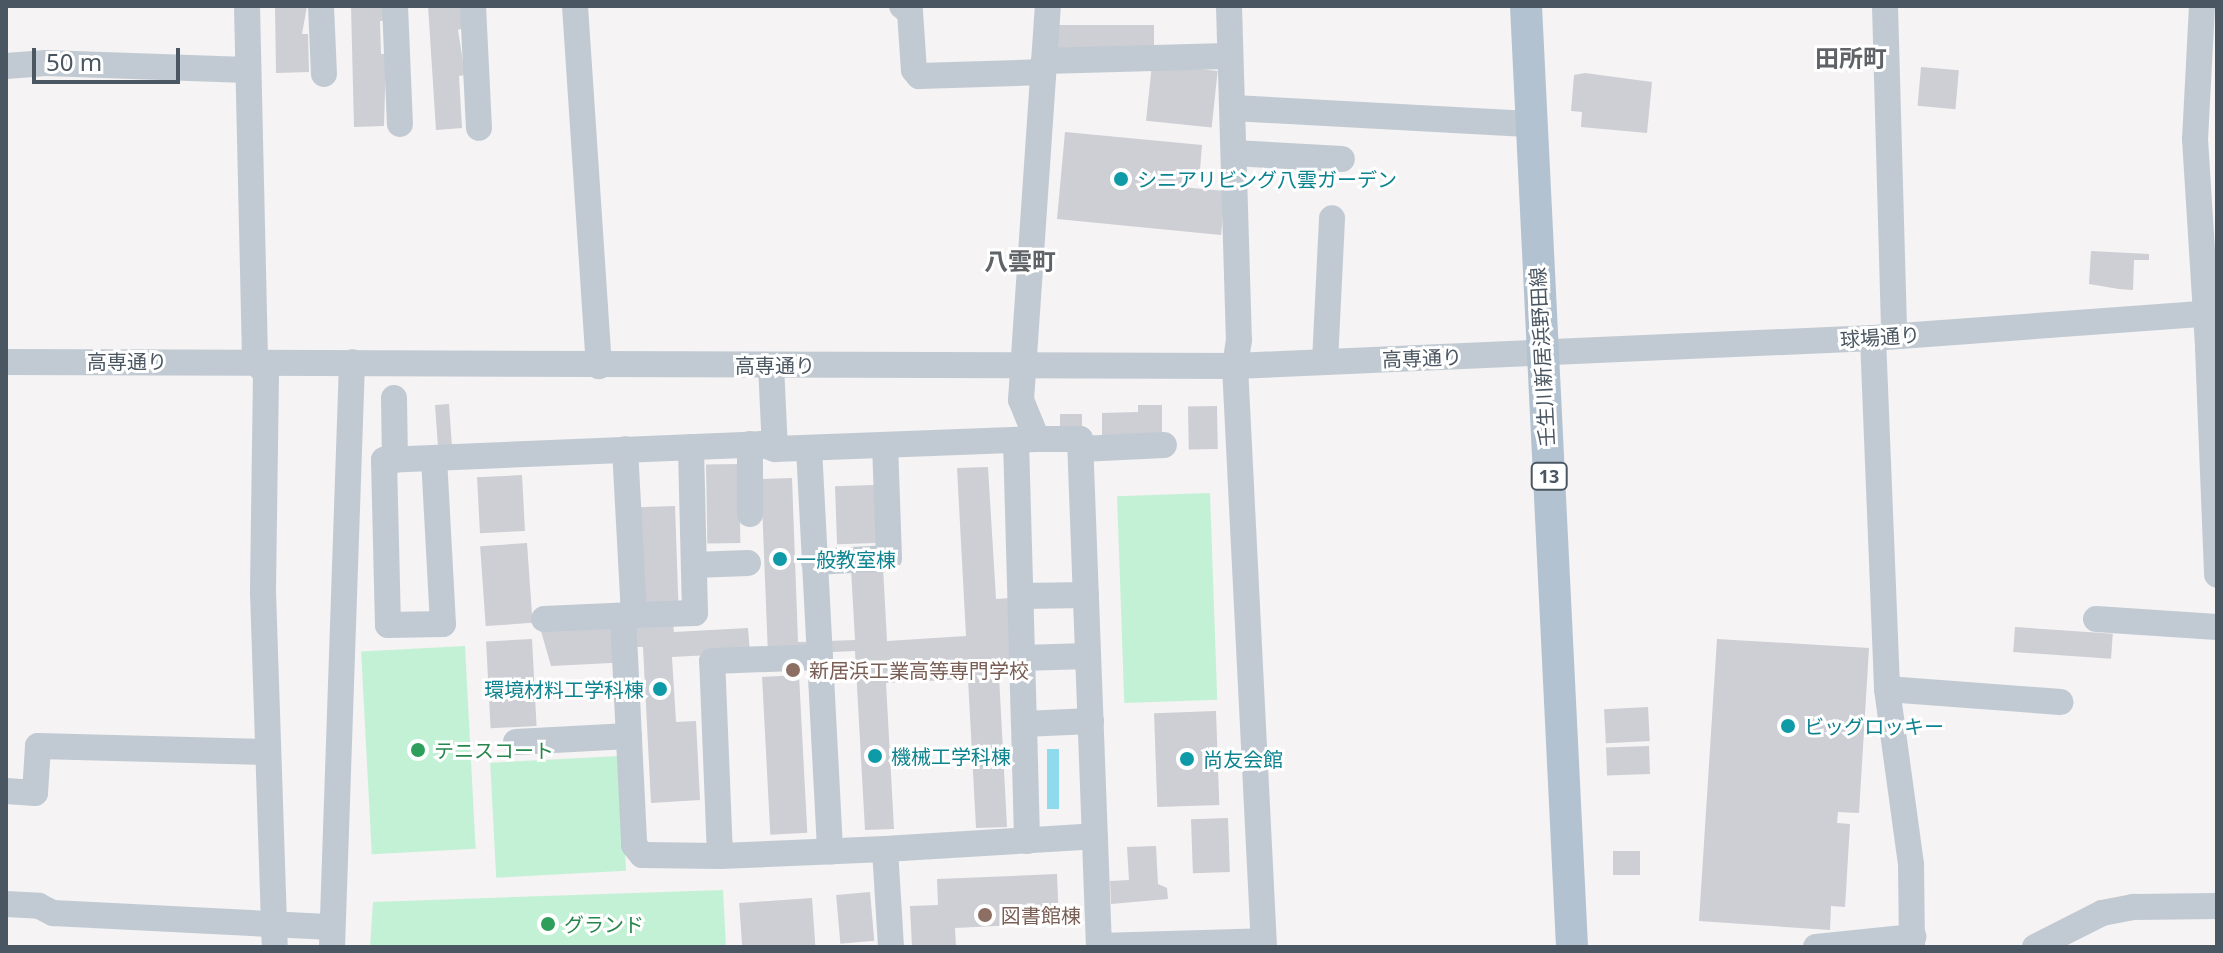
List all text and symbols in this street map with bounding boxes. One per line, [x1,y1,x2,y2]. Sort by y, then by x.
scale bar [36,32,184,82]
district label: 田所町 [1815,44,1887,72]
text: 50 m [46,45,102,78]
place label: シニアリビング八雲ガーデン [1137,167,1397,191]
marker: シニアリビング八雲ガーデン [1112,170,1130,188]
district label: 八雲町 [984,247,1056,275]
street label: 壬生川新居浜野田線 [1525,266,1559,448]
street label: 球場通り [1839,322,1921,352]
street label: 高専通り [1382,345,1462,371]
street label: 高専通り [87,349,167,373]
street label: 高専通り [735,353,815,377]
road number: 13 [1529,462,1569,490]
place label: 一般教室棟 [796,547,896,571]
marker: 一般教室棟 [771,550,789,568]
place label: 新居浜工業高等専門学校 [809,658,1029,682]
marker: 新居浜工業高等専門学校 [784,661,802,679]
place label: 環境材料工学科棟 [484,677,644,701]
marker: 環境材料工学科棟 [651,680,669,698]
place label: ビッグロッキー [1804,714,1944,738]
marker: ビッグロッキー [1779,717,1797,735]
place label: テニスコート [434,738,554,762]
marker: テニスコート [409,741,427,759]
place label: 機械工学科棟 [891,744,1011,768]
marker: 機械工学科棟 [866,747,884,765]
place label: 尚友会館 [1203,747,1283,771]
marker: 尚友会館 [1178,750,1196,768]
place label: 図書館棟 [1001,903,1081,927]
marker: 図書館棟 [976,906,994,924]
place label: グランド [564,912,644,936]
marker: グランド [539,915,557,933]

